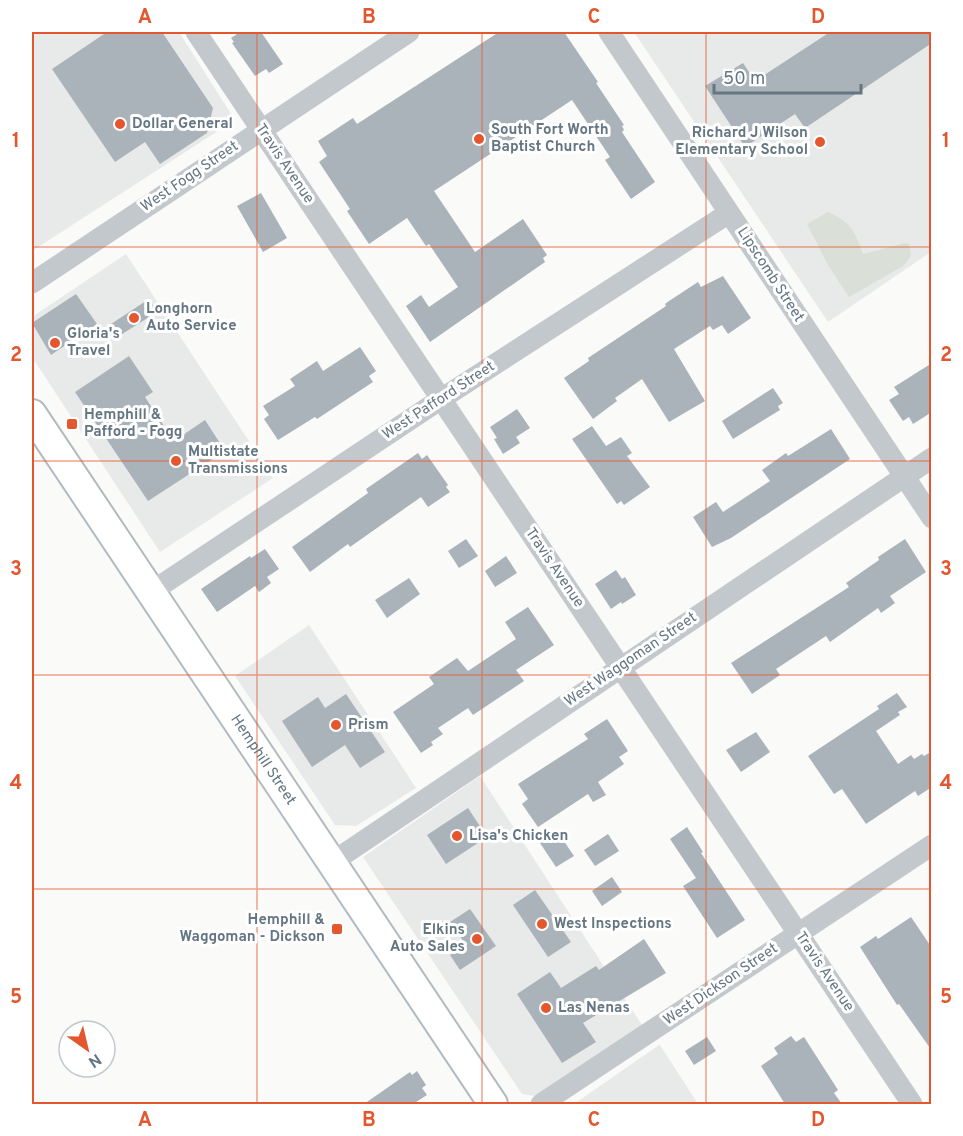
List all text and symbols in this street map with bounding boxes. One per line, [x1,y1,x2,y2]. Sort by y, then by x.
text: A [138,5,152,31]
text: B [362,5,376,31]
text: C [588,5,600,31]
text: D [811,5,825,31]
scale bar [714,57,861,95]
text: 50 m [723,68,765,91]
place label: Dollar General [132,115,233,134]
marker: Dollar General [113,117,127,131]
street label: Travis Avenue [250,120,318,208]
place label: South Fort Worth Baptist Church [491,121,609,157]
place label: Richard J Wilson Elementary School [675,124,808,160]
text: 1 [12,129,20,155]
text: 1 [942,129,950,155]
marker: South Fort Worth Baptist Church [472,132,486,146]
marker: Richard J Wilson Elementary School [813,135,827,149]
street label: West Fogg Street [138,137,242,217]
street label: Lipscomb Street [732,224,808,326]
place label: Longhorn Auto Service [146,300,237,336]
marker: Longhorn Auto Service [127,311,141,325]
place label: Gloria's Travel [67,325,120,361]
marker: Gloria's Travel [48,336,62,350]
text: 2 [10,343,22,369]
text: 2 [940,343,952,369]
street label: West Pafford Street [379,358,499,444]
place label: Hemphill & Pafford - Fogg [84,406,183,442]
marker: Hemphill & Pafford - Fogg [65,417,79,431]
place label: Multistate Transmissions [188,443,288,479]
marker: Multistate Transmissions [169,454,183,468]
street label: Travis Avenue [520,524,588,612]
text: 3 [10,557,22,583]
text: 3 [940,557,952,583]
street label: West Waggoman Street [561,609,701,711]
street label: Hemphill Street [226,711,300,809]
place label: Prism [348,716,389,735]
marker: Prism [329,718,343,732]
text: 4 [10,771,22,797]
text: 4 [940,771,952,797]
place label: Lisa's Chicken [469,827,568,846]
marker: Lisa's Chicken [450,829,464,843]
place label: Hemphill & Waggoman - Dickson [179,911,325,947]
place label: West Inspections [554,915,672,934]
marker: West Inspections [535,917,549,931]
place label: Elkins Auto Sales [390,921,465,957]
marker: Hemphill & Waggoman - Dickson [330,922,344,936]
street label: Travis Avenue [790,928,858,1016]
marker: Elkins Auto Sales [470,932,484,946]
street label: West Dickson Street [660,940,782,1030]
text: 5 [10,985,22,1011]
text: 5 [940,985,952,1011]
place label: Las Nenas [558,999,630,1018]
marker: Las Nenas [539,1001,553,1015]
north arrow [57,1019,117,1079]
text: N [84,1048,105,1071]
text: A [138,1108,152,1134]
text: B [362,1108,376,1134]
text: C [588,1108,600,1134]
text: D [811,1108,825,1134]

